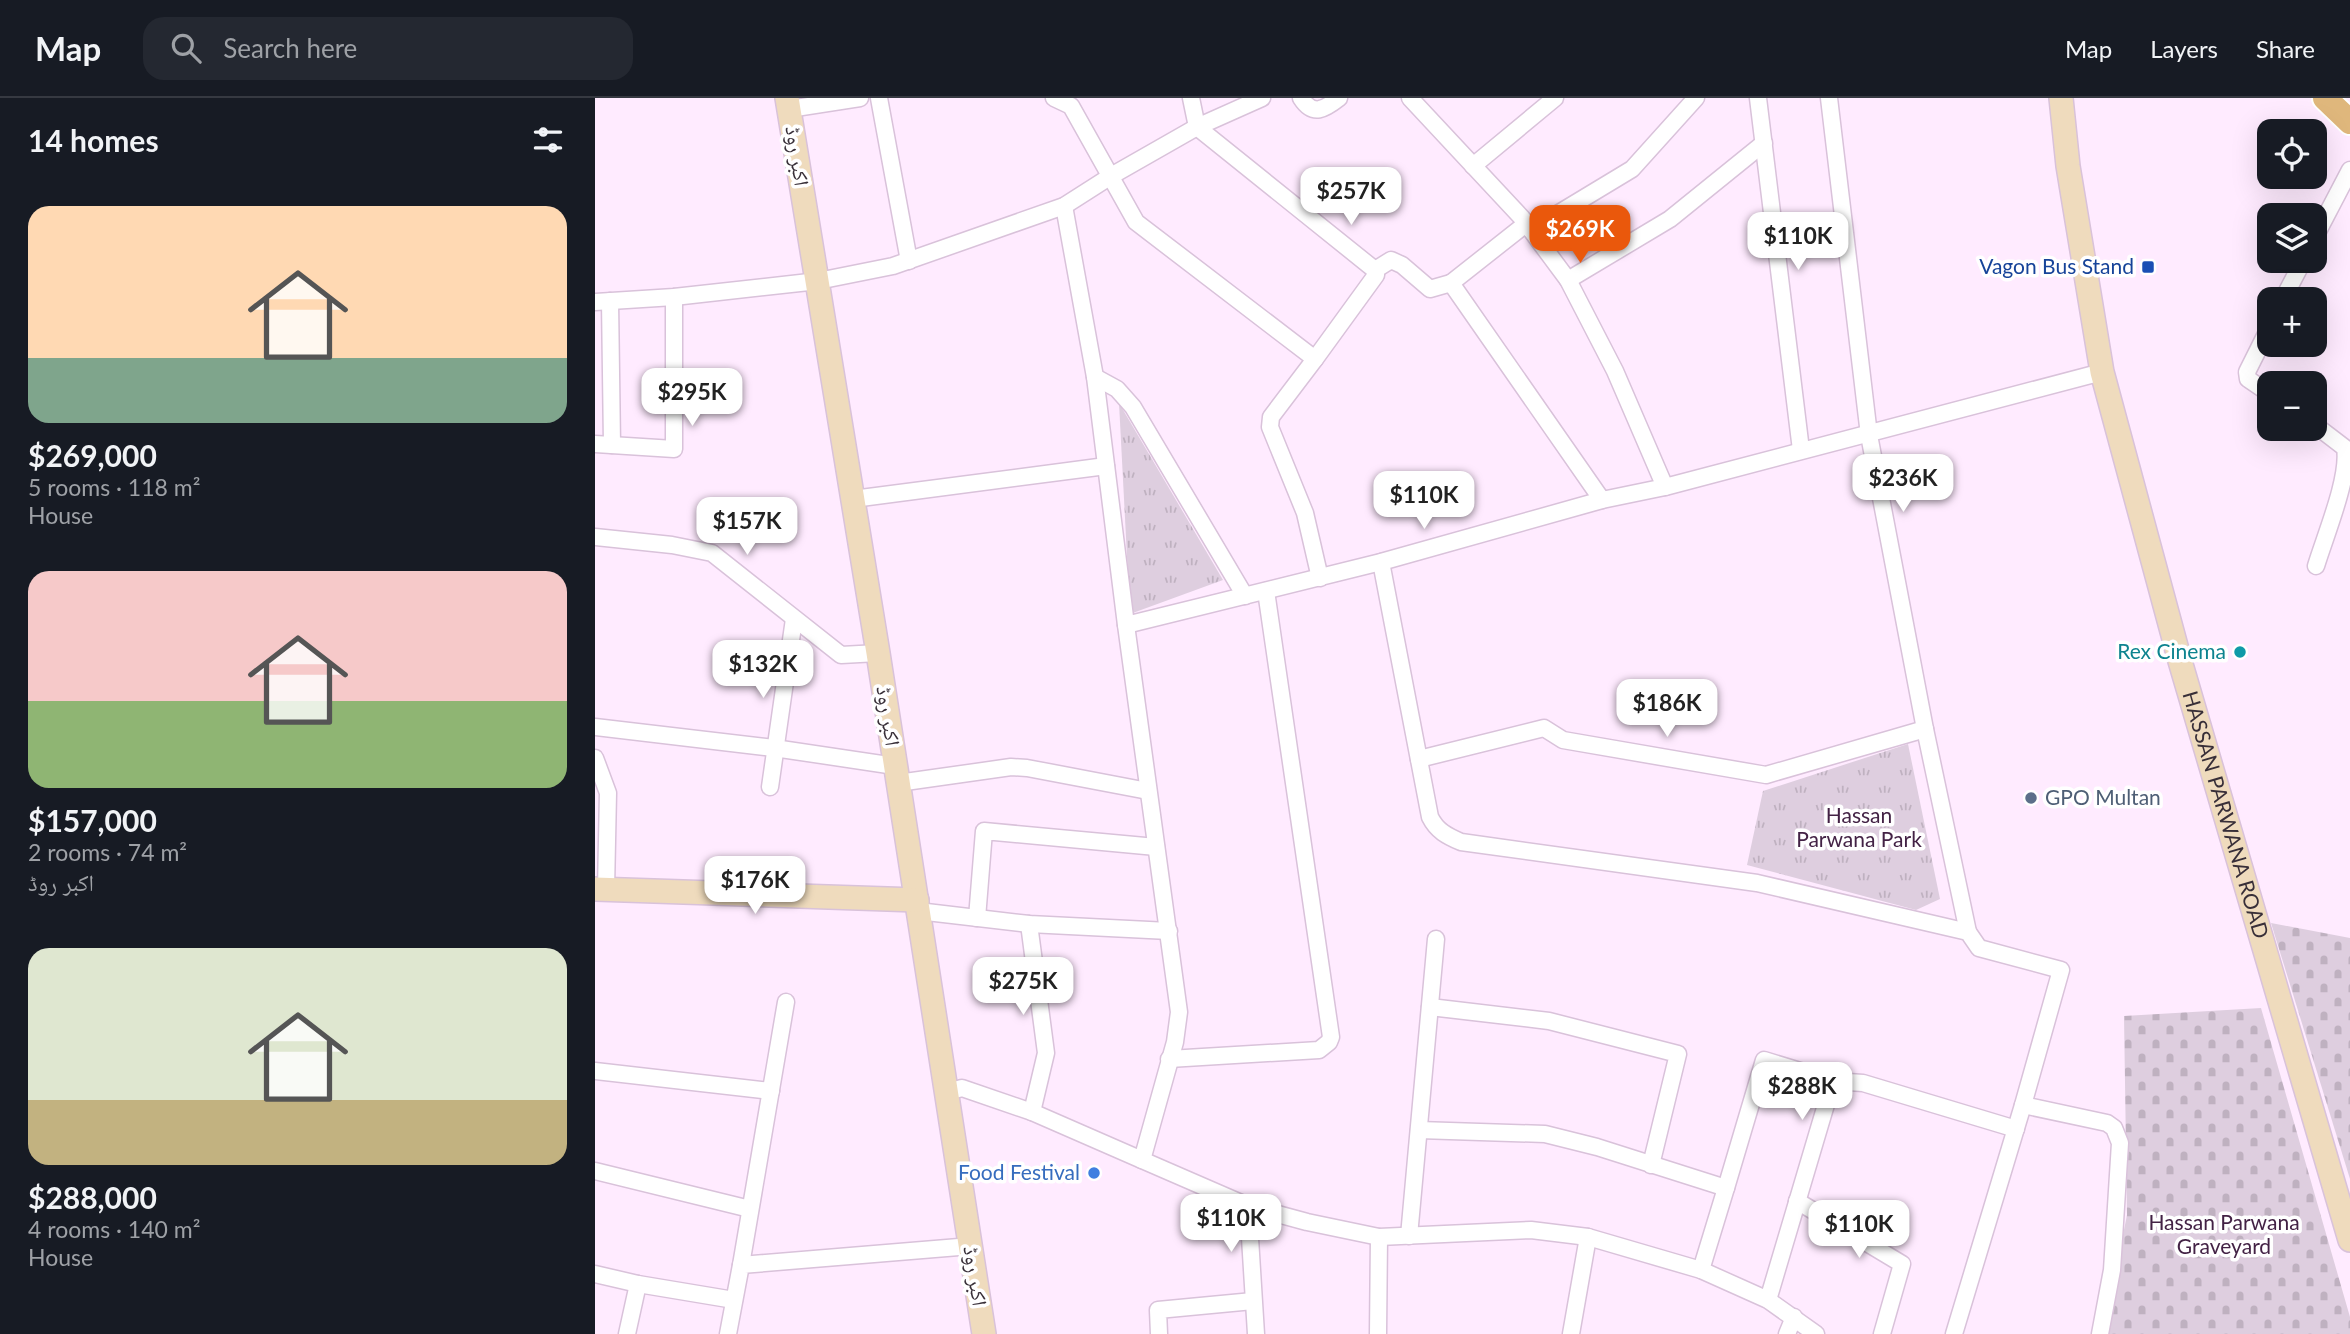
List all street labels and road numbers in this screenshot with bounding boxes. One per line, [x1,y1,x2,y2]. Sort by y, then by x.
street label: اکبر روڈ [781,124,816,188]
street label: اکبر روڈ [872,684,907,748]
street label: HASSAN PARWANA ROAD [2178,688,2275,941]
street label: اکبر روڈ [959,1244,994,1308]

